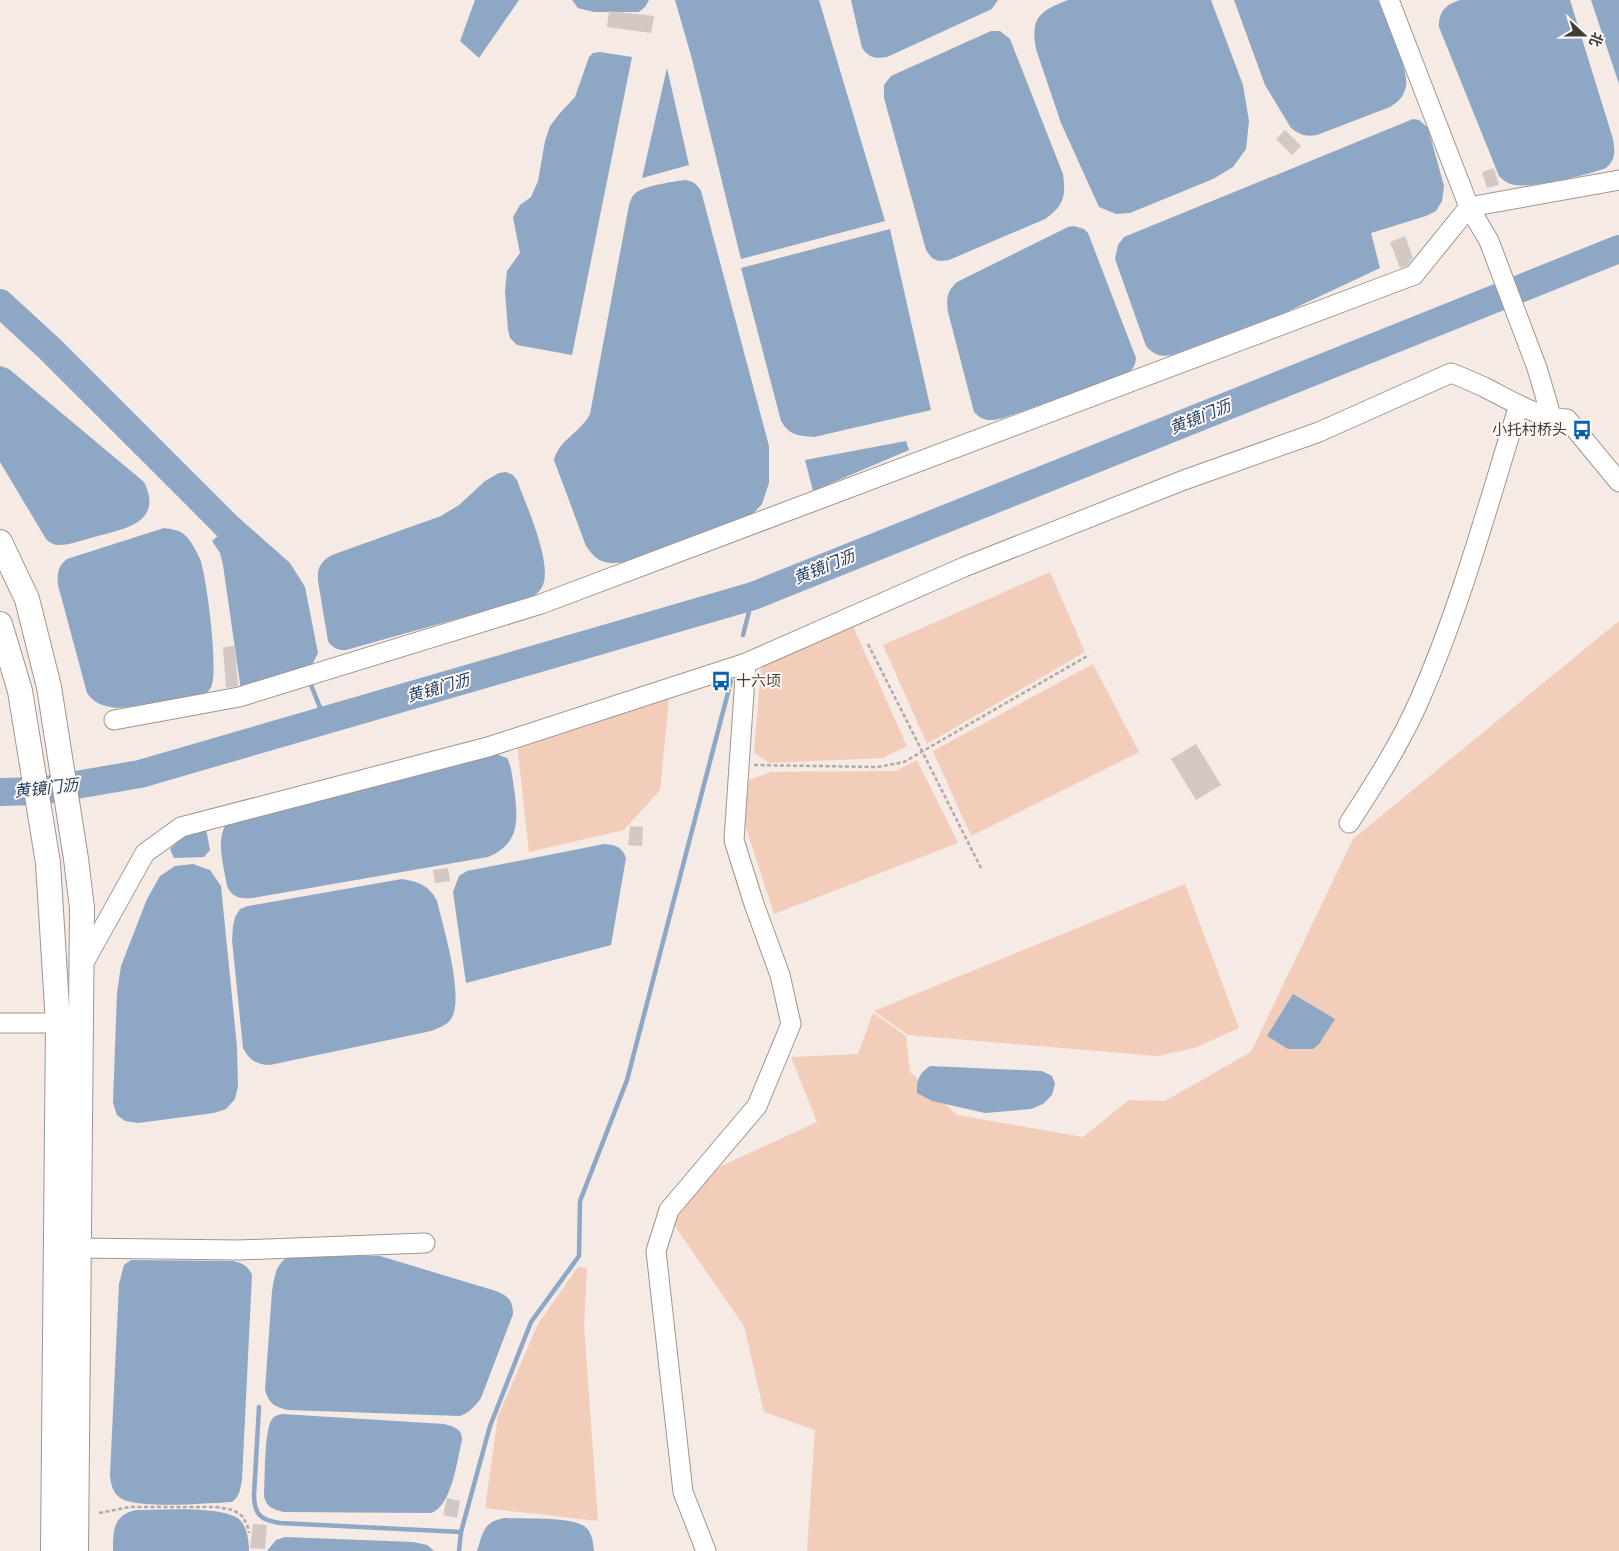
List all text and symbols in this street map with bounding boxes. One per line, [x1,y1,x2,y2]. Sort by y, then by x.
north arrow [1559,10,1609,60]
text: 北 [1586,30,1606,49]
water label: 黄镜门沥 [1167,395,1236,438]
bus stop icon: 小托村桥头 [1571,419,1593,441]
place label: 小托村桥头 [1492,421,1567,439]
water label: 黄镜门沥 [791,545,860,588]
water label: 黄镜门沥 [405,669,474,706]
bus stop icon: 十六顷 [710,670,732,692]
place label: 十六顷 [736,672,781,690]
water label: 黄镜门沥 [13,775,82,801]

